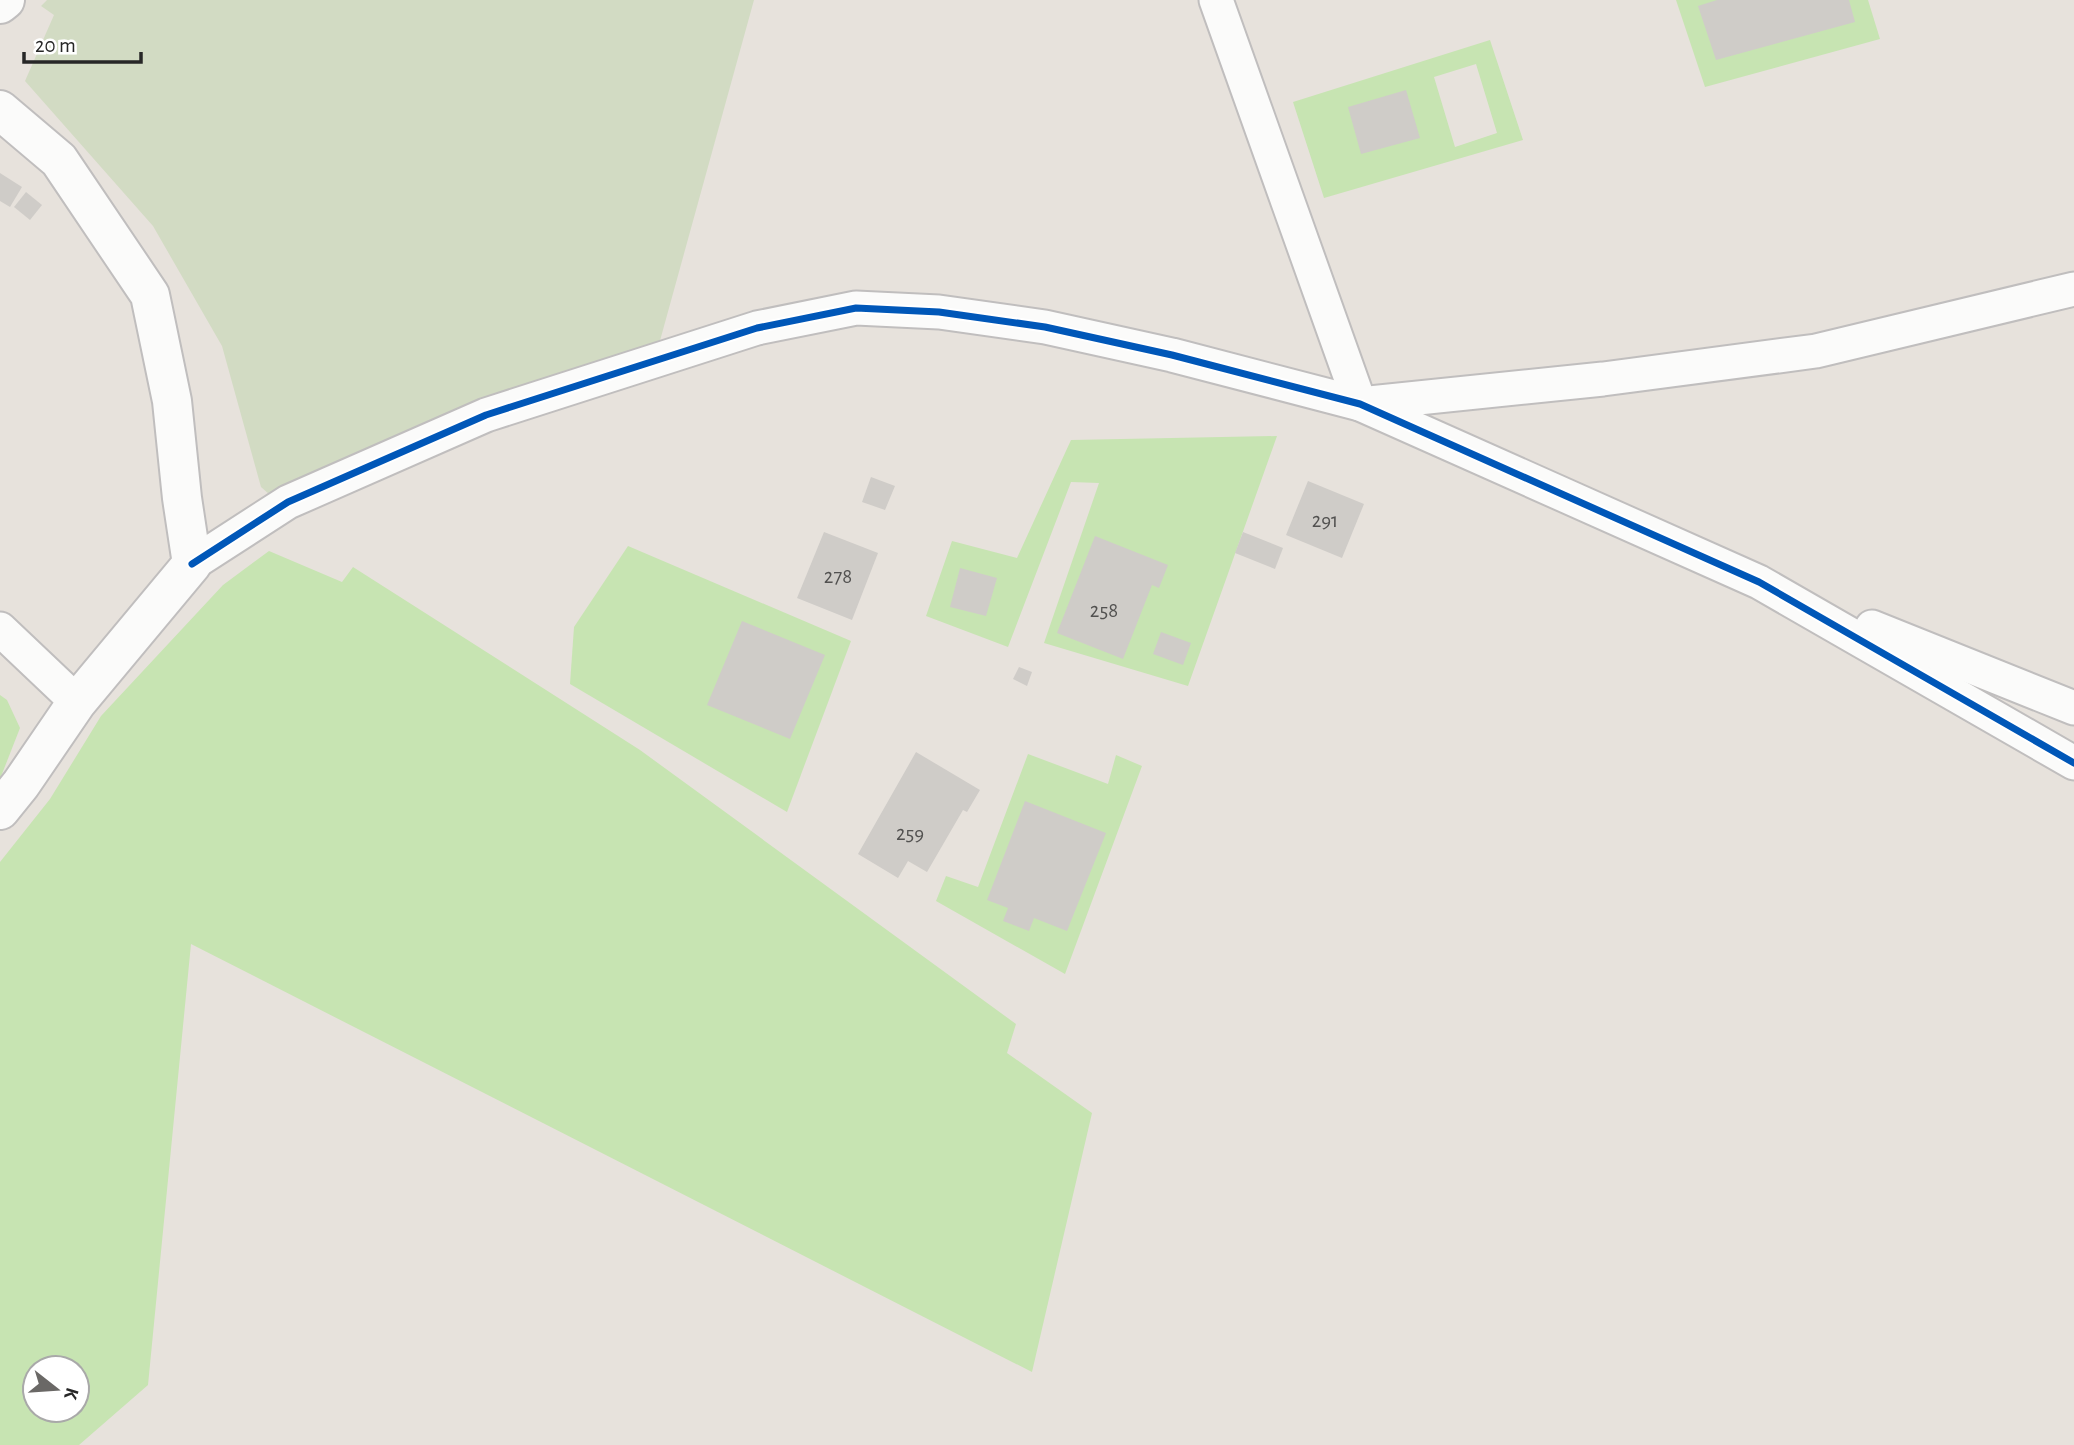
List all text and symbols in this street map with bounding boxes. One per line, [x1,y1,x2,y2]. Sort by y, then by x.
scale bar [24,21,142,65]
text: 20 m [35,35,76,56]
house number: 291 [1312,510,1338,531]
house number: 278 [824,566,852,587]
house number: 258 [1090,600,1118,621]
house number: 259 [896,823,924,844]
north arrow [21,1354,91,1424]
text: K [60,1385,82,1402]

